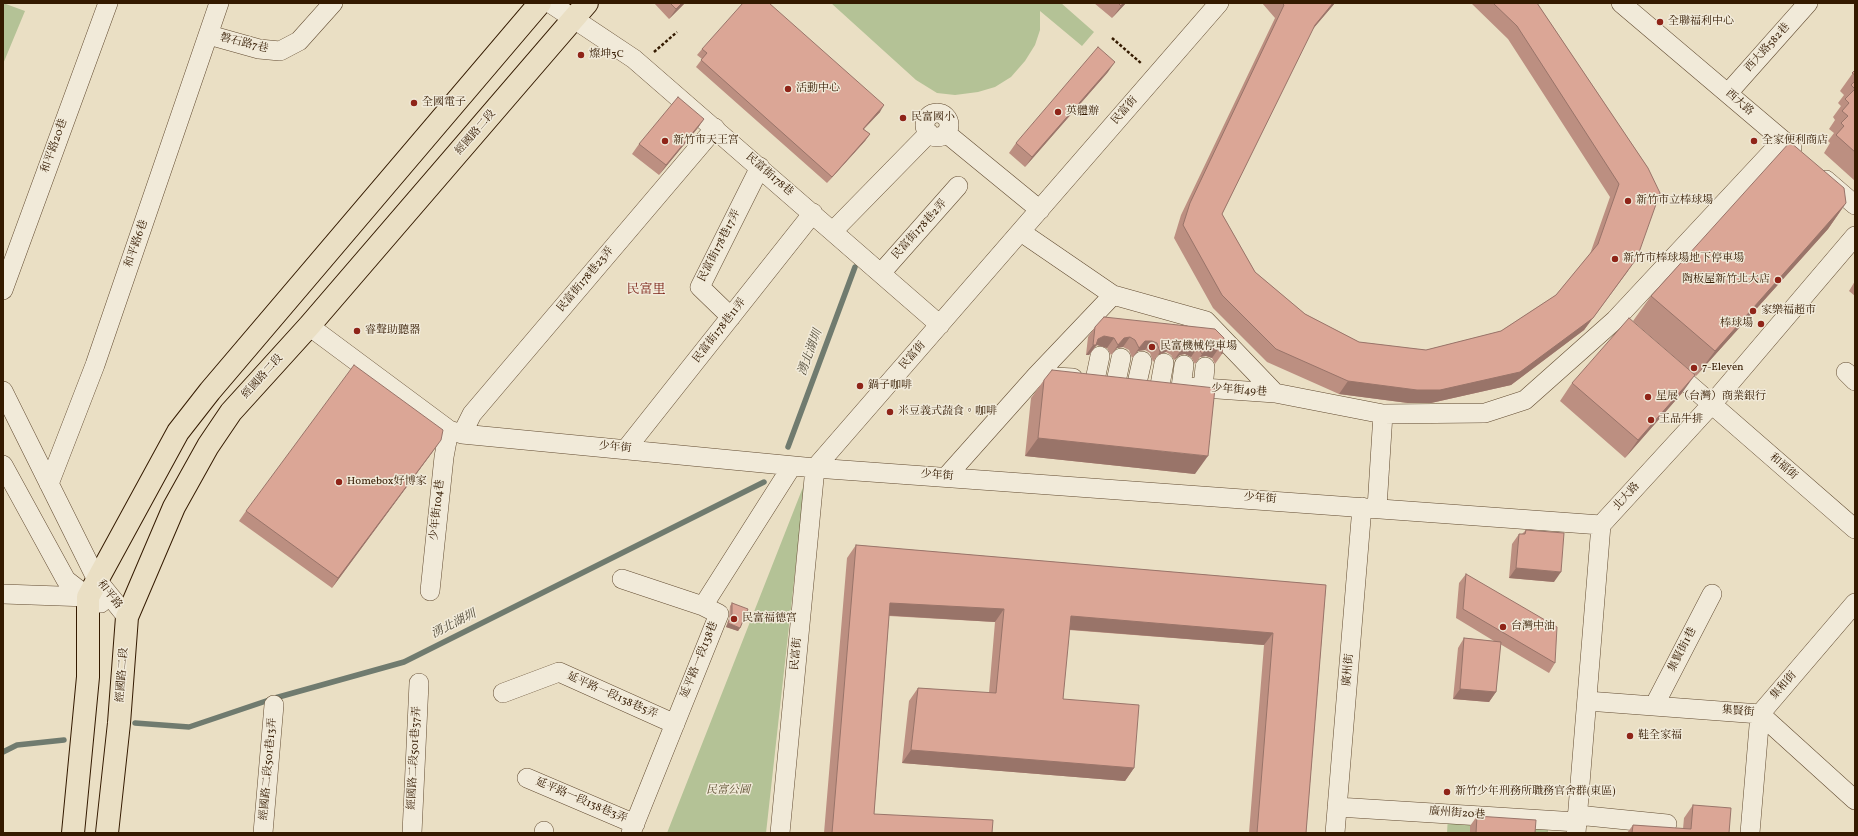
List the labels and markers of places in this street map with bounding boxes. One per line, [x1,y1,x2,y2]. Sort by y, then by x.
place label: 全聯福利中心 [1668,15,1734,29]
marker: 全聯福利中心 [1655,17,1665,27]
place label: 燦坤3C [589,48,624,62]
marker: 燦坤3C [576,50,586,60]
place label: 活動中心 [796,82,840,96]
marker: 活動中心 [783,84,793,94]
place label: 全國電子 [422,96,466,110]
marker: 全國電子 [409,98,419,108]
place label: 英體辦 [1066,105,1099,119]
marker: 英體辦 [1053,107,1063,117]
place label: 民富國小 [911,111,955,125]
marker: 民富國小 [898,113,908,123]
place label: 新竹市天王宮 [673,134,739,148]
place label: 全家便利商店 [1762,134,1828,148]
marker: 新竹市天王宮 [660,136,670,146]
marker: 全家便利商店 [1749,136,1759,146]
place label: 新竹市立棒球場 [1636,194,1713,208]
marker: 新竹市立棒球場 [1623,196,1633,206]
place label: 新竹市棒球場地下停車場 [1623,252,1744,266]
marker: 新竹市棒球場地下停車場 [1610,254,1620,264]
place label: 陶板屋新竹北大店 [1682,273,1770,287]
marker: 陶板屋新竹北大店 [1773,275,1783,285]
place label: 家樂福超市 [1761,304,1816,318]
marker: 家樂福超市 [1748,306,1758,316]
place label: 棒球場 [1720,317,1753,331]
marker: 棒球場 [1756,319,1766,329]
place label: 睿聲助聽器 [365,324,420,338]
marker: 睿聲助聽器 [352,326,362,336]
place label: 民富機械停車場 [1160,340,1237,354]
marker: 民富機械停車場 [1147,342,1157,352]
place label: 7-Eleven [1702,361,1744,375]
marker: 7-Eleven [1689,363,1699,373]
place label: 鍋子咖啡 [868,379,912,393]
marker: 鍋子咖啡 [855,381,865,391]
place label: 星展（台灣）商業銀行 [1656,390,1766,404]
marker: 星展（台灣）商業銀行 [1643,392,1653,402]
place label: 米豆義式蔬食。咖啡 [898,405,997,419]
marker: 米豆義式蔬食。咖啡 [885,407,895,417]
place label: 王品牛排 [1659,413,1703,427]
marker: 王品牛排 [1646,415,1656,425]
place label: Homebox好博家 [347,475,426,489]
marker: Homebox好博家 [334,477,344,487]
place label: 民富福德宮 [742,612,797,626]
marker: 民富福德宮 [729,614,739,624]
place label: 台灣中油 [1511,620,1555,634]
marker: 台灣中油 [1498,622,1508,632]
place label: 鞋全家福 [1638,729,1682,743]
marker: 鞋全家福 [1625,731,1635,741]
place label: 新竹少年刑務所職務官舍群(東區) [1455,785,1615,799]
marker: 新竹少年刑務所職務官舍群(東區) [1442,787,1452,797]

